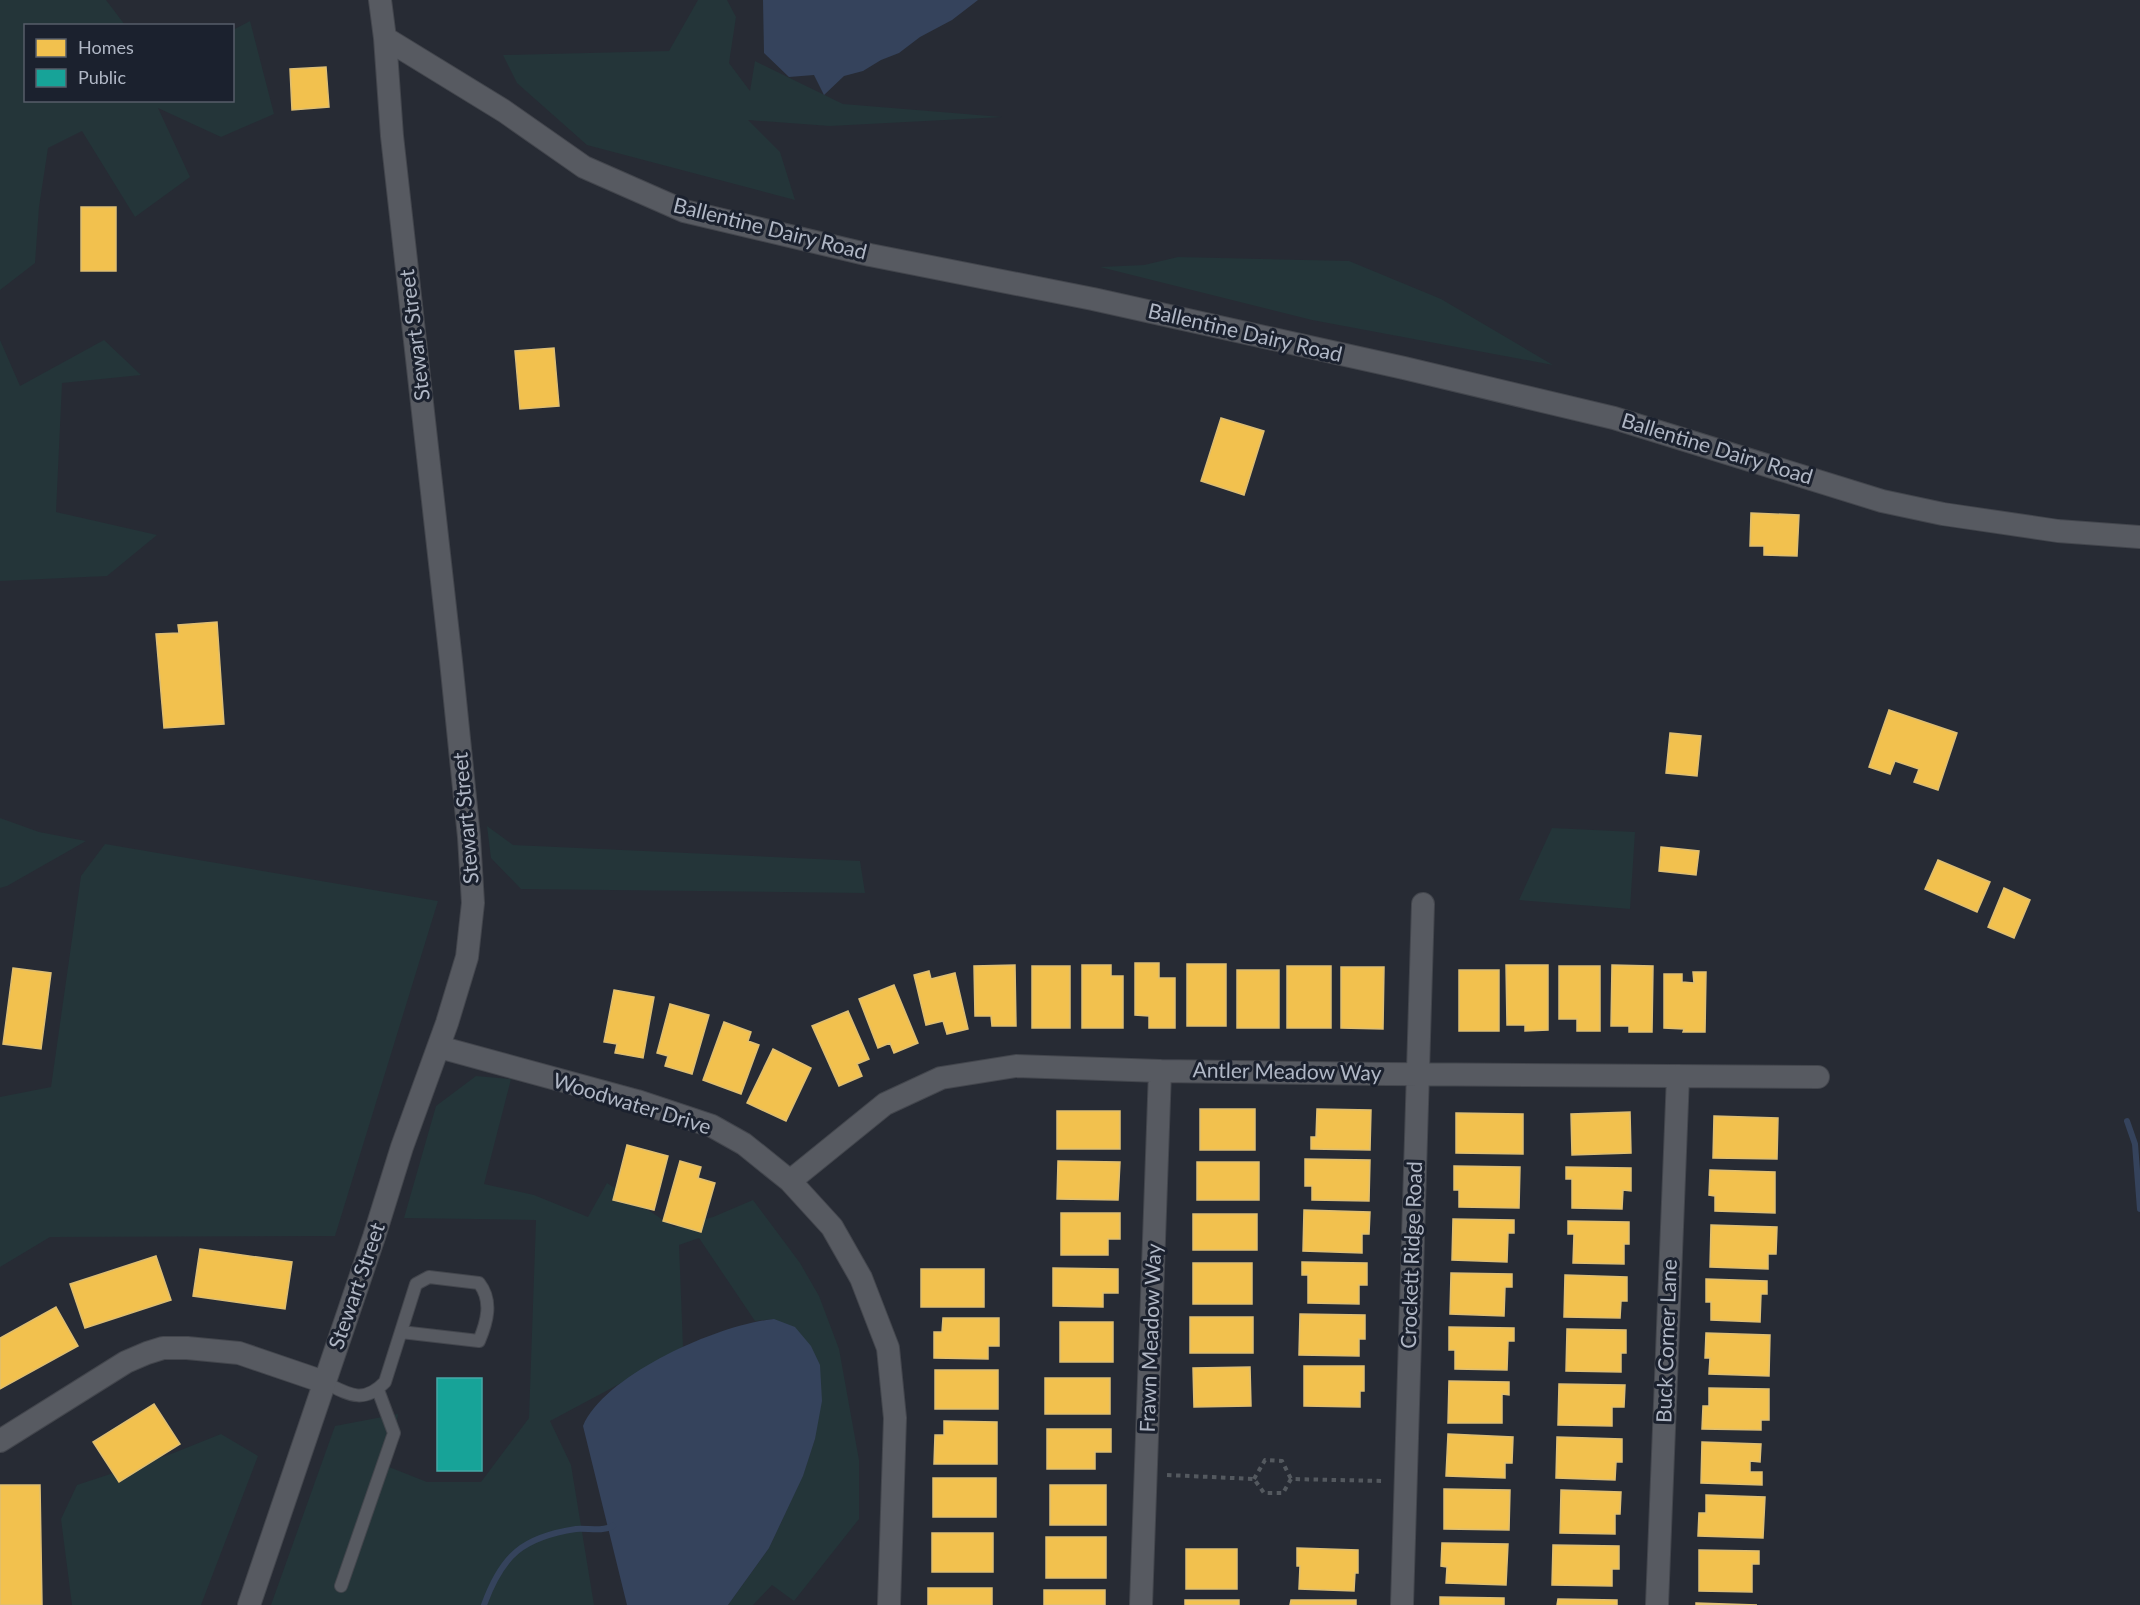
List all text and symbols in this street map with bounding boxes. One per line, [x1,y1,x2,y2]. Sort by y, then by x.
legend [24,24,234,102]
text: Homes [78,36,134,58]
text: Public [78,66,126,88]
street label: Ballentine Dairy Road [671,191,870,264]
street label: Stewart Street [393,268,434,402]
street label: Ballentine Dairy Road [1146,297,1345,366]
street label: Ballentine Dairy Road [1619,407,1816,489]
street label: Stewart Street [446,751,483,885]
street label: Antler Meadow Way [1192,1056,1382,1085]
street label: Woodwater Drive [550,1067,715,1138]
street label: Crockett Ridge Road [1395,1161,1426,1349]
street label: Stewart Street [322,1219,389,1352]
street label: Frawn Meadow Way [1134,1243,1165,1433]
street label: Buck Corner Lane [1650,1259,1681,1423]

